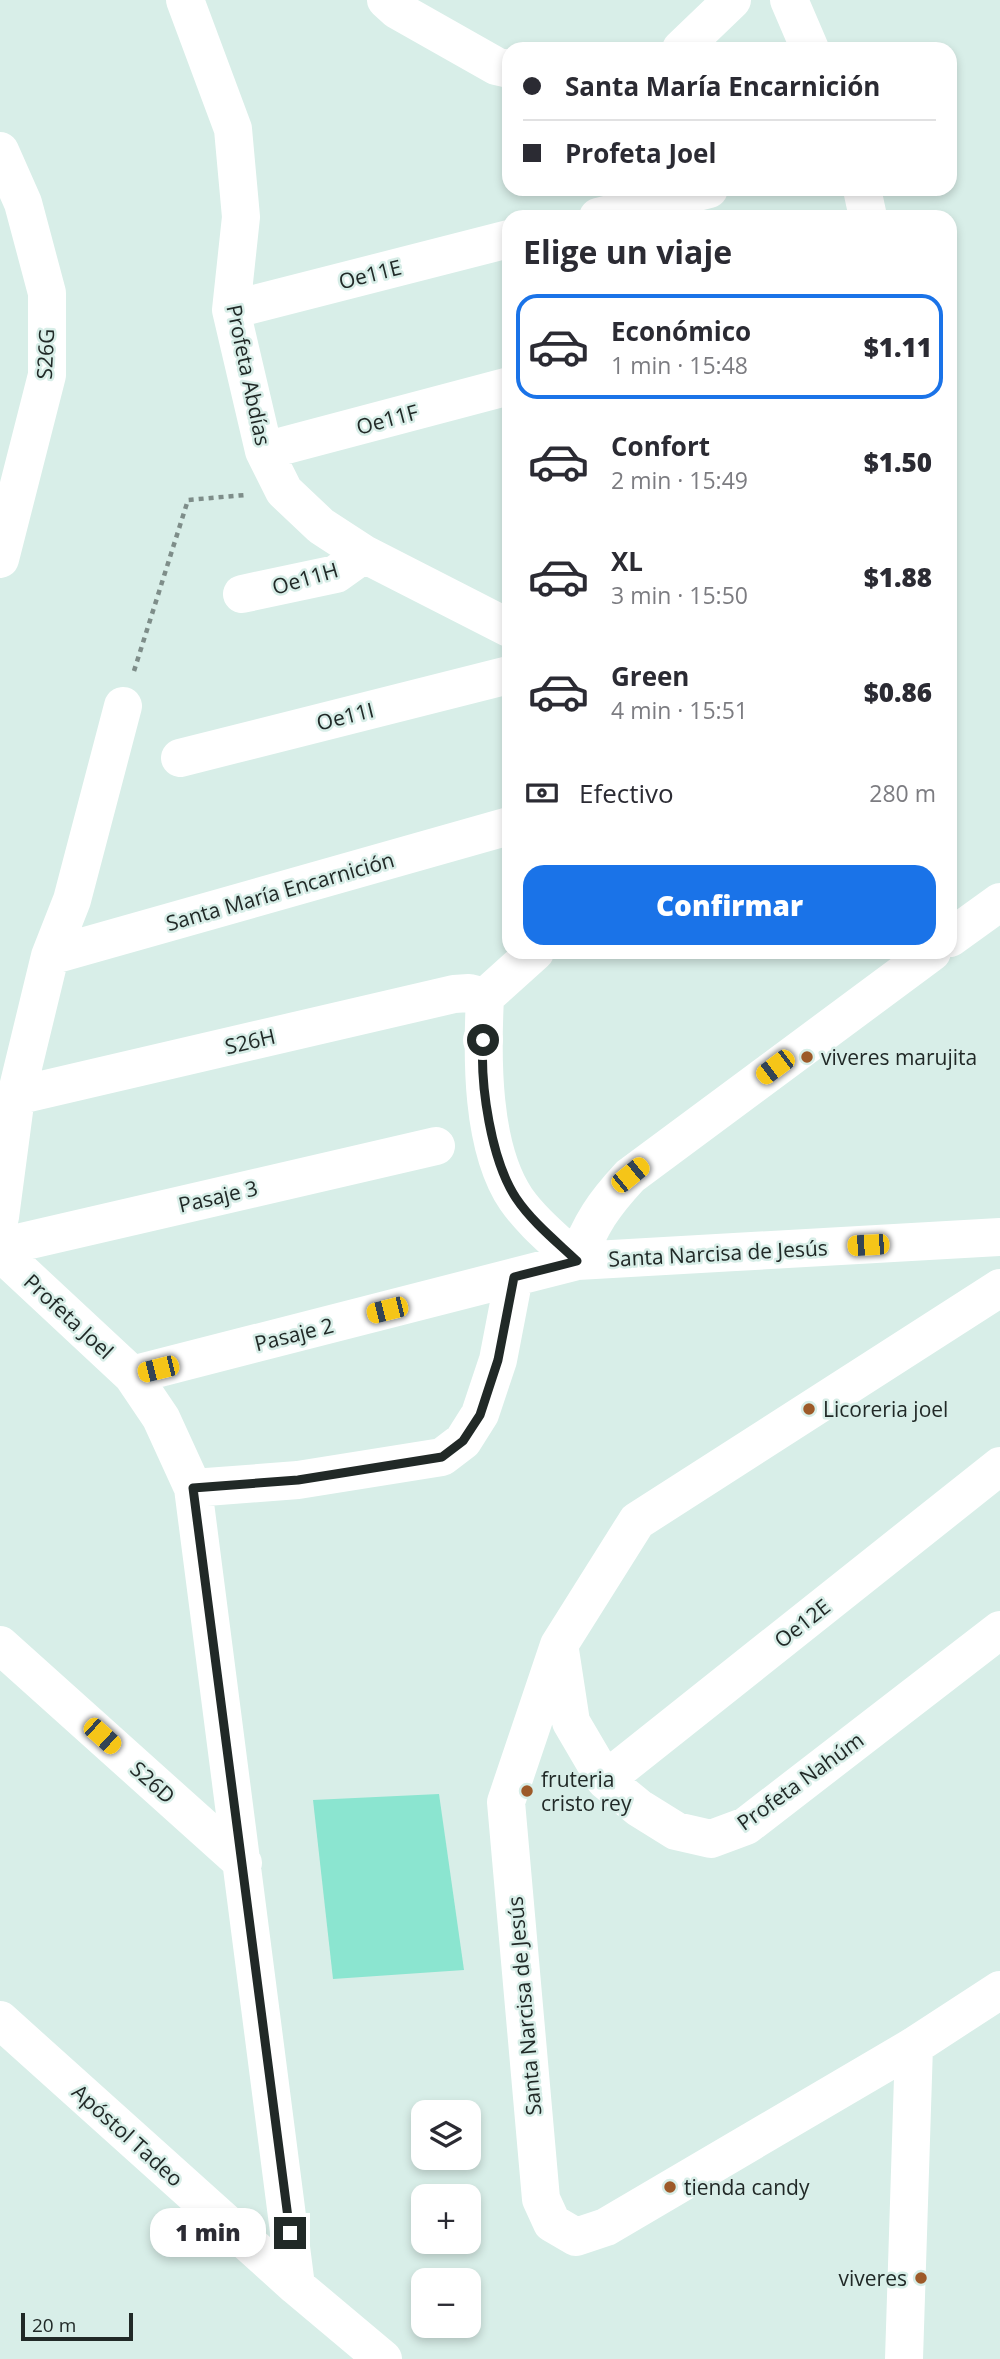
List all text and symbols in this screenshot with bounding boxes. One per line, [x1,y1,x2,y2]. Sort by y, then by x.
text: Santa María Encarnición [565,68,880,104]
text: Profeta Joel [565,135,716,171]
text: Elige un viaje [523,230,732,273]
street label: Oe11E [336,253,404,295]
street label: Profeta Abdías [220,302,278,448]
text: Económico [611,313,751,349]
icon: car [527,315,590,378]
street label: S26G [30,328,60,380]
text: $1.11 [864,329,932,365]
text: 1 min · 15:48 [611,349,748,381]
street label: Oe11F [353,397,421,441]
text: Confort [611,428,710,464]
icon: car [527,430,590,493]
text: $1.50 [864,444,932,480]
text: 2 min · 15:49 [611,464,748,496]
text: XL [611,543,643,579]
icon: car [527,545,590,608]
street label: Oe11H [269,555,341,601]
text: $1.88 [864,559,932,595]
text: 3 min · 15:50 [611,579,748,611]
text: Green [611,658,689,694]
icon: car [527,660,590,723]
text: $0.86 [864,674,932,710]
text: 4 min · 15:51 [611,694,748,726]
street label: Oe11I [313,695,377,737]
icon: cash [523,774,561,812]
text: Efectivo [579,775,674,811]
text: 280 m [869,777,936,809]
street label: Santa María Encarnición [163,845,397,937]
button: Confirmar [523,865,936,945]
street label: S26H [222,1022,278,1060]
route start [467,1024,499,1056]
place label: viveres marujita [821,1043,977,1071]
car [752,1046,799,1088]
marker: viveres marujita [799,1049,815,1065]
car [608,1154,653,1196]
street label: Pasaje 3 [176,1173,260,1219]
street label: Santa Narcisa de Jesús [608,1233,828,1273]
car [847,1233,890,1257]
street label: Profeta Joel [18,1267,120,1365]
car [365,1295,410,1325]
street label: Pasaje 2 [252,1311,336,1357]
car [136,1354,181,1384]
place label: Licoreria joel [823,1395,948,1423]
marker: Licoreria joel [801,1401,817,1417]
street label: Oe12E [768,1592,836,1654]
car [80,1714,125,1758]
street label: Profeta Nahúm [731,1726,869,1836]
street label: S26D [125,1755,181,1809]
place label: fruteria cristo rey [541,1765,632,1817]
marker: fruteria cristo rey [519,1783,535,1799]
street label: Santa Narcisa de Jesús [500,1895,548,2117]
street label: Apóstol Tadeo [67,2078,189,2192]
map controls [411,2100,481,2338]
button: layers [411,2100,481,2170]
place label: tienda candy [684,2173,810,2201]
marker: tienda candy [662,2179,678,2195]
button: + [411,2184,481,2254]
callout: 1 min [150,2208,266,2258]
text: 1 min [175,2216,241,2248]
route end [274,2217,306,2249]
place label: viveres [839,2264,907,2292]
button: − [411,2268,481,2338]
marker: viveres [913,2270,929,2286]
scale bar [21,2310,133,2342]
text: 20 m [32,2312,76,2338]

